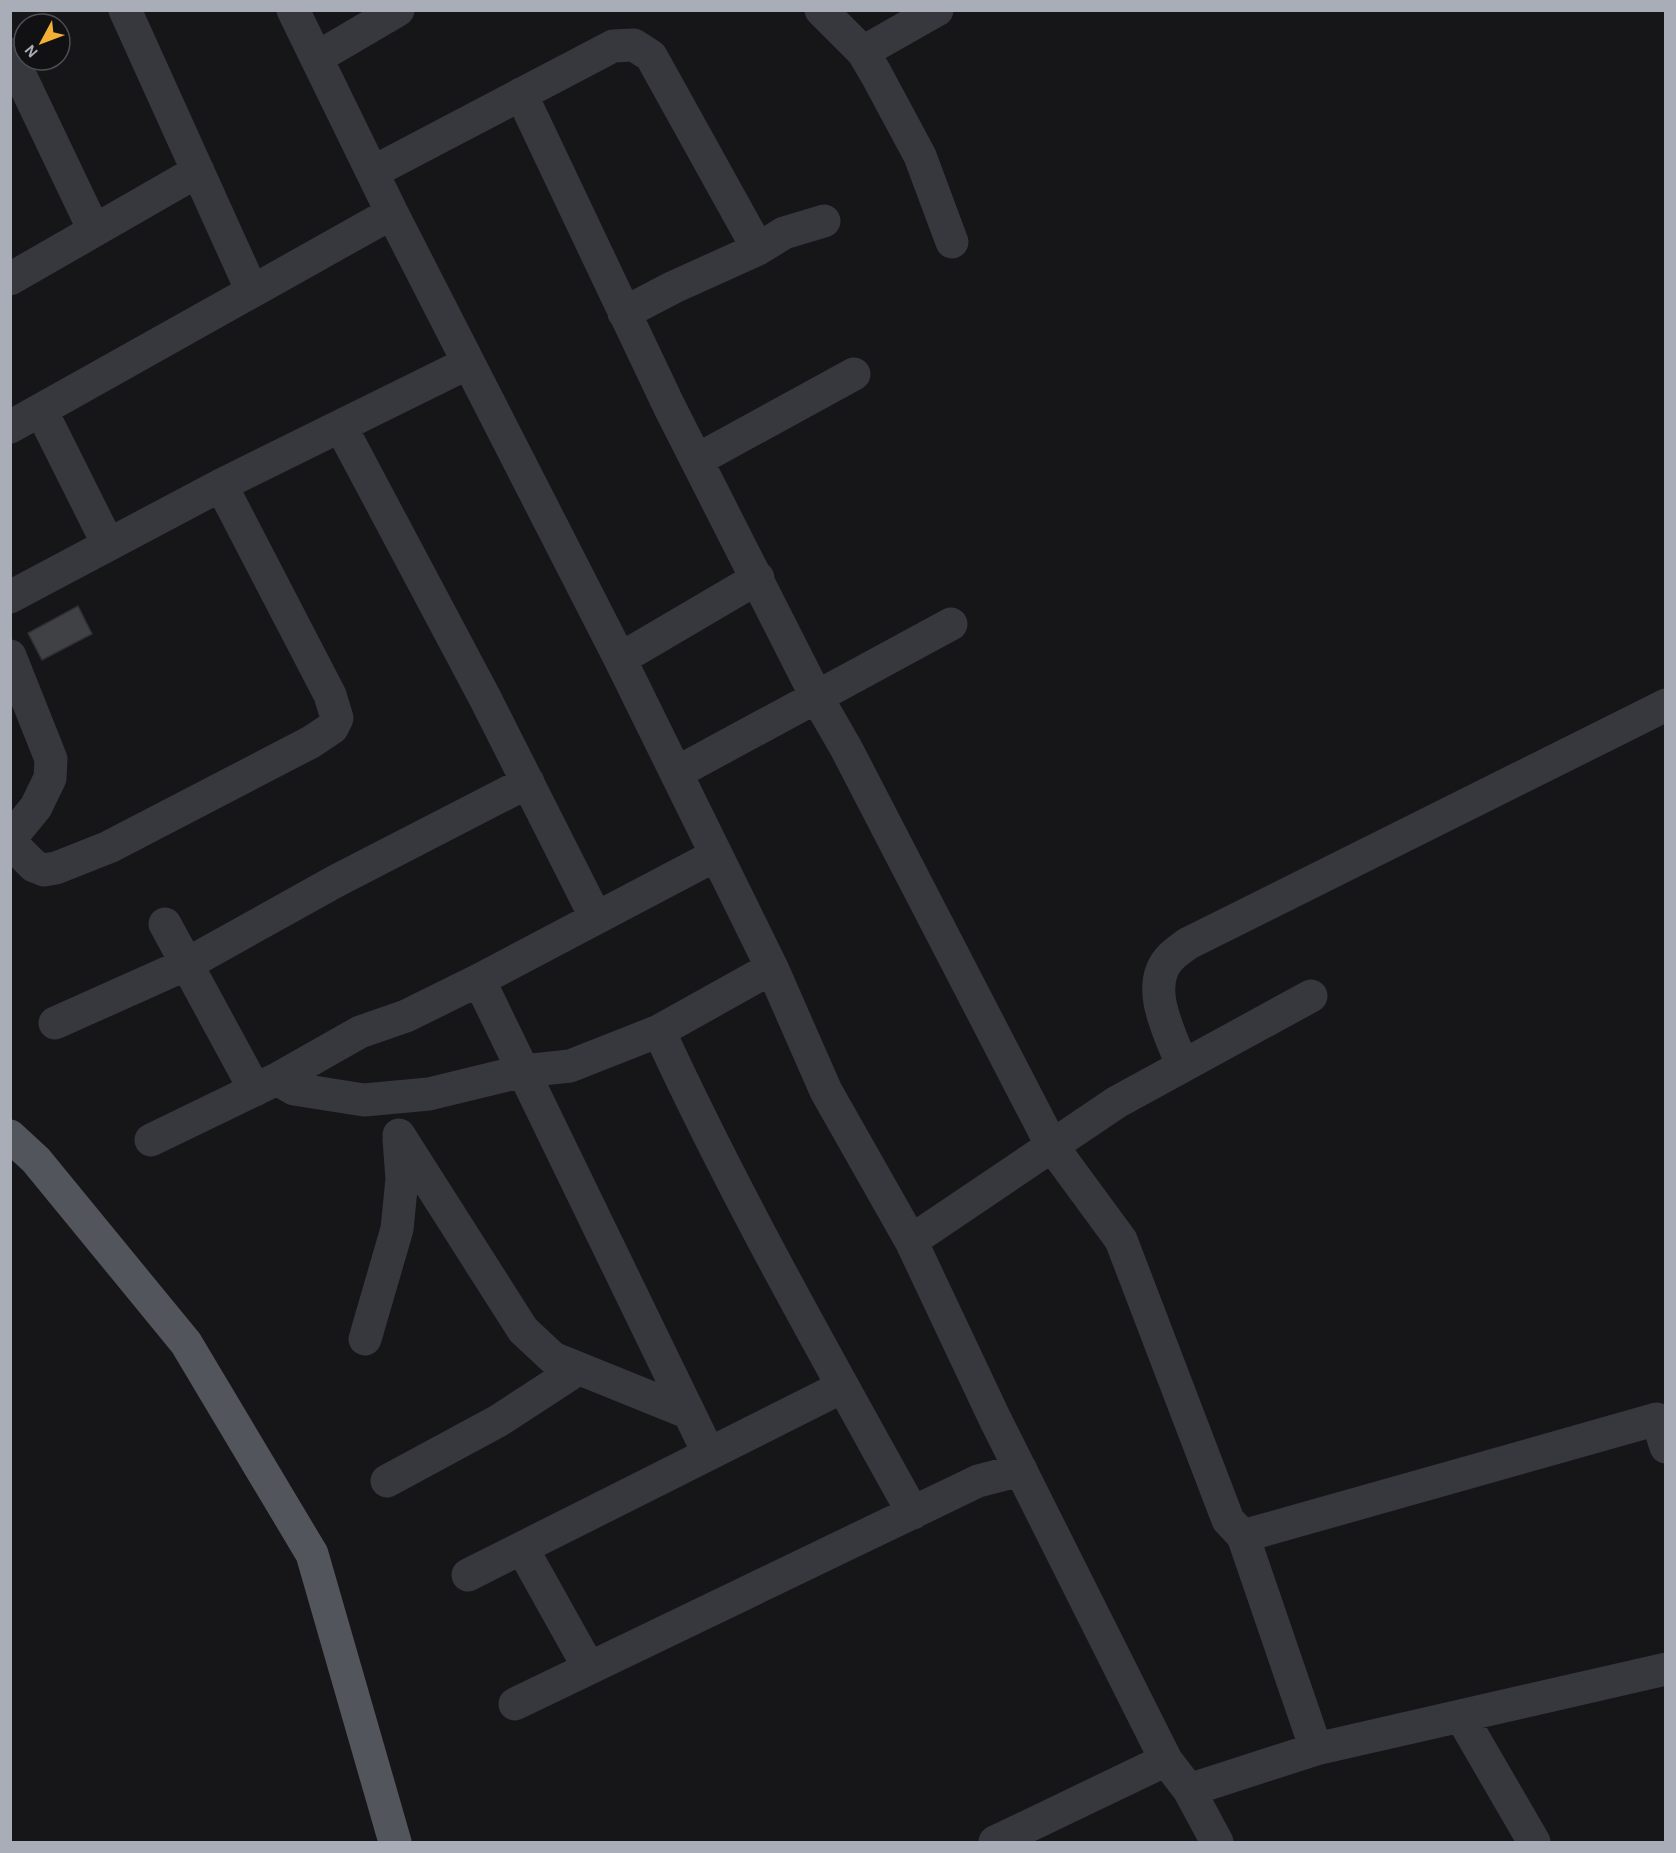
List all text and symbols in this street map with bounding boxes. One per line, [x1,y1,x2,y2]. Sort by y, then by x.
north arrow [12,12,72,72]
text: N [22,42,41,61]

